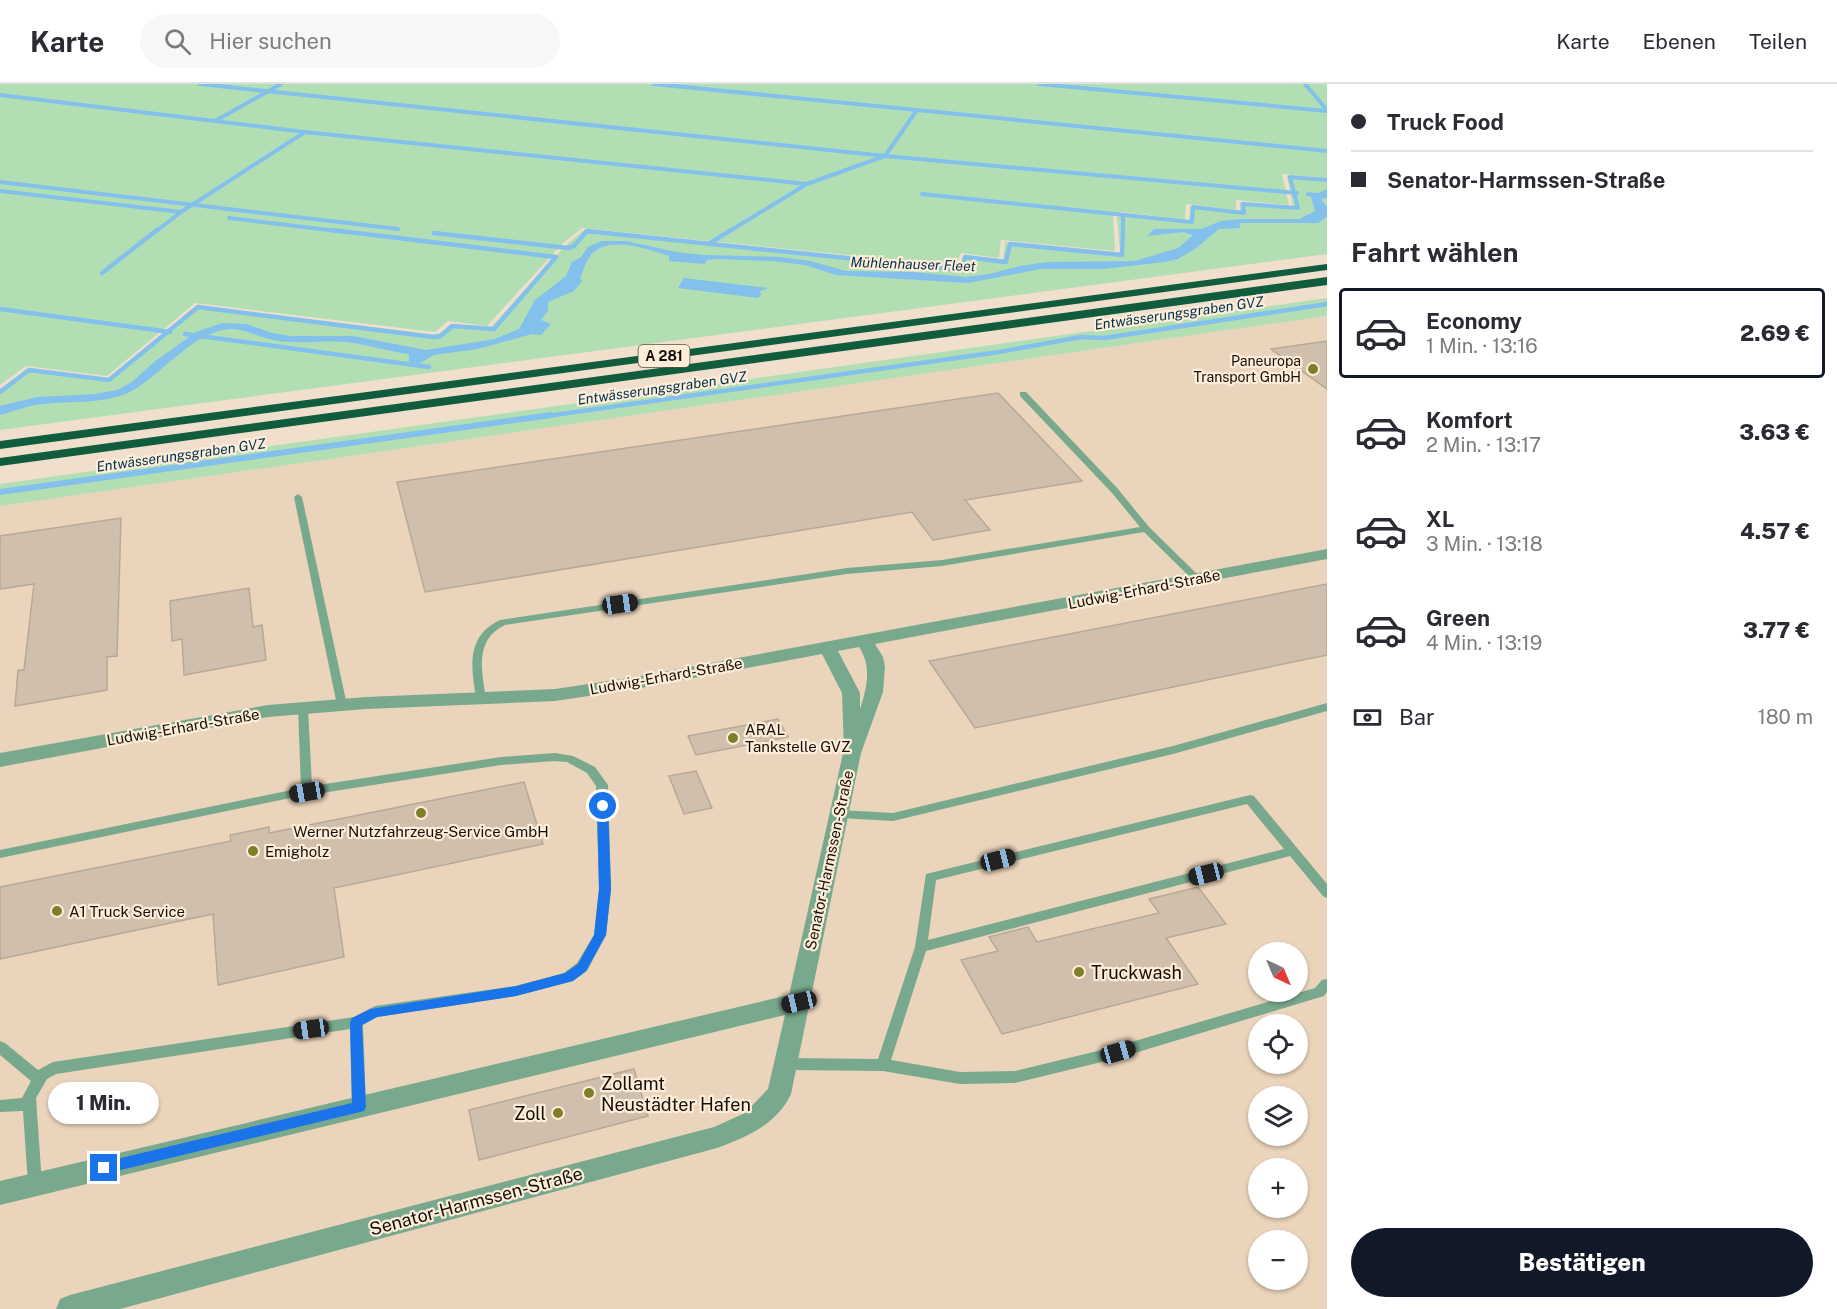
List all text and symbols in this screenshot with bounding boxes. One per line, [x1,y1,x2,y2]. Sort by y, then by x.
search box [140,14,560,68]
text: Karte [30,25,104,58]
icon: search [161,25,194,58]
text: Hier suchen [209,28,332,54]
text: Karte [1556,29,1610,54]
text: Ebenen [1643,29,1716,54]
text: Teilen [1749,29,1807,54]
text: Truck Food [1387,109,1504,135]
text: Senator-Harmssen-Straße [1387,167,1665,193]
text: Fahrt wählen [1351,236,1519,268]
water label: Mühlenhauser Fleet [850,254,977,274]
water label: Entwässerungsgraben GVZ [1093,293,1265,333]
icon: car [1354,306,1408,360]
text: Economy [1426,308,1522,334]
text: 2.69 € [1740,320,1810,346]
text: 1 Min. · 13:16 [1426,334,1538,358]
road number: A 281 [638,345,690,367]
place label: Paneuropa Transport GmbH [1193,353,1301,385]
marker: Paneuropa Transport GmbH [1306,362,1320,376]
water label: Entwässerungsgraben GVZ [576,368,748,408]
icon: car [1354,405,1408,459]
text: Komfort [1426,407,1513,433]
text: 3.63 € [1739,419,1810,445]
text: 2 Min. · 13:17 [1426,433,1541,457]
water label: Entwässerungsgraben GVZ [95,435,267,475]
icon: car [1354,504,1408,558]
text: XL [1426,506,1454,532]
text: 4.57 € [1740,518,1810,544]
text: 3 Min. · 13:18 [1426,532,1543,556]
street label: Ludwig-Erhard-Straße [1066,566,1222,612]
car [601,593,639,615]
icon: car [1354,603,1408,657]
text: Green [1426,605,1490,631]
text: 3.77 € [1743,617,1810,643]
text: 4 Min. · 13:19 [1426,631,1542,655]
street label: Ludwig-Erhard-Straße [588,654,744,698]
icon: cash [1351,701,1384,734]
text: Bar [1399,704,1435,730]
street label: Ludwig-Erhard-Straße [105,705,261,749]
text: 180 m [1758,705,1813,729]
place label: ARAL Tankstelle GVZ [745,721,851,755]
marker: ARAL Tankstelle GVZ [726,731,740,745]
street label: Senator-Harmssen-Straße [802,769,856,951]
car [288,780,326,804]
route start [589,792,616,819]
marker: Werner Nutzfahrzeug-Service GmbH [414,806,428,820]
place label: Werner Nutzfahrzeug-Service GmbH [293,823,549,840]
place label: Emigholz [265,843,329,860]
marker: Emigholz [246,844,260,858]
car [978,847,1018,873]
car [1186,861,1226,887]
place label: A1 Truck Service [69,903,185,920]
marker: A1 Truck Service [50,904,64,918]
north arrow [1248,942,1308,1002]
map controls [1248,942,1308,1290]
place label: Truckwash [1091,962,1182,983]
marker: Truckwash [1072,965,1086,979]
car [779,989,819,1015]
button: locate [1248,1014,1308,1074]
car [292,1018,330,1040]
car [1098,1038,1138,1066]
place label: Zollamt Neustädter Hafen [601,1073,751,1115]
callout: 1 Min. [48,1081,160,1123]
marker: Zollamt Neustädter Hafen [582,1086,596,1100]
button: layers [1248,1086,1308,1146]
text: 1 Min. [76,1091,131,1115]
place label: Zoll [514,1103,546,1124]
marker: Zoll [551,1106,565,1120]
route end [90,1154,117,1181]
button: + [1248,1158,1308,1218]
street label: Senator-Harmssen-Straße [367,1162,585,1240]
button: Bestätigen [1351,1228,1813,1297]
button: − [1248,1230,1308,1290]

